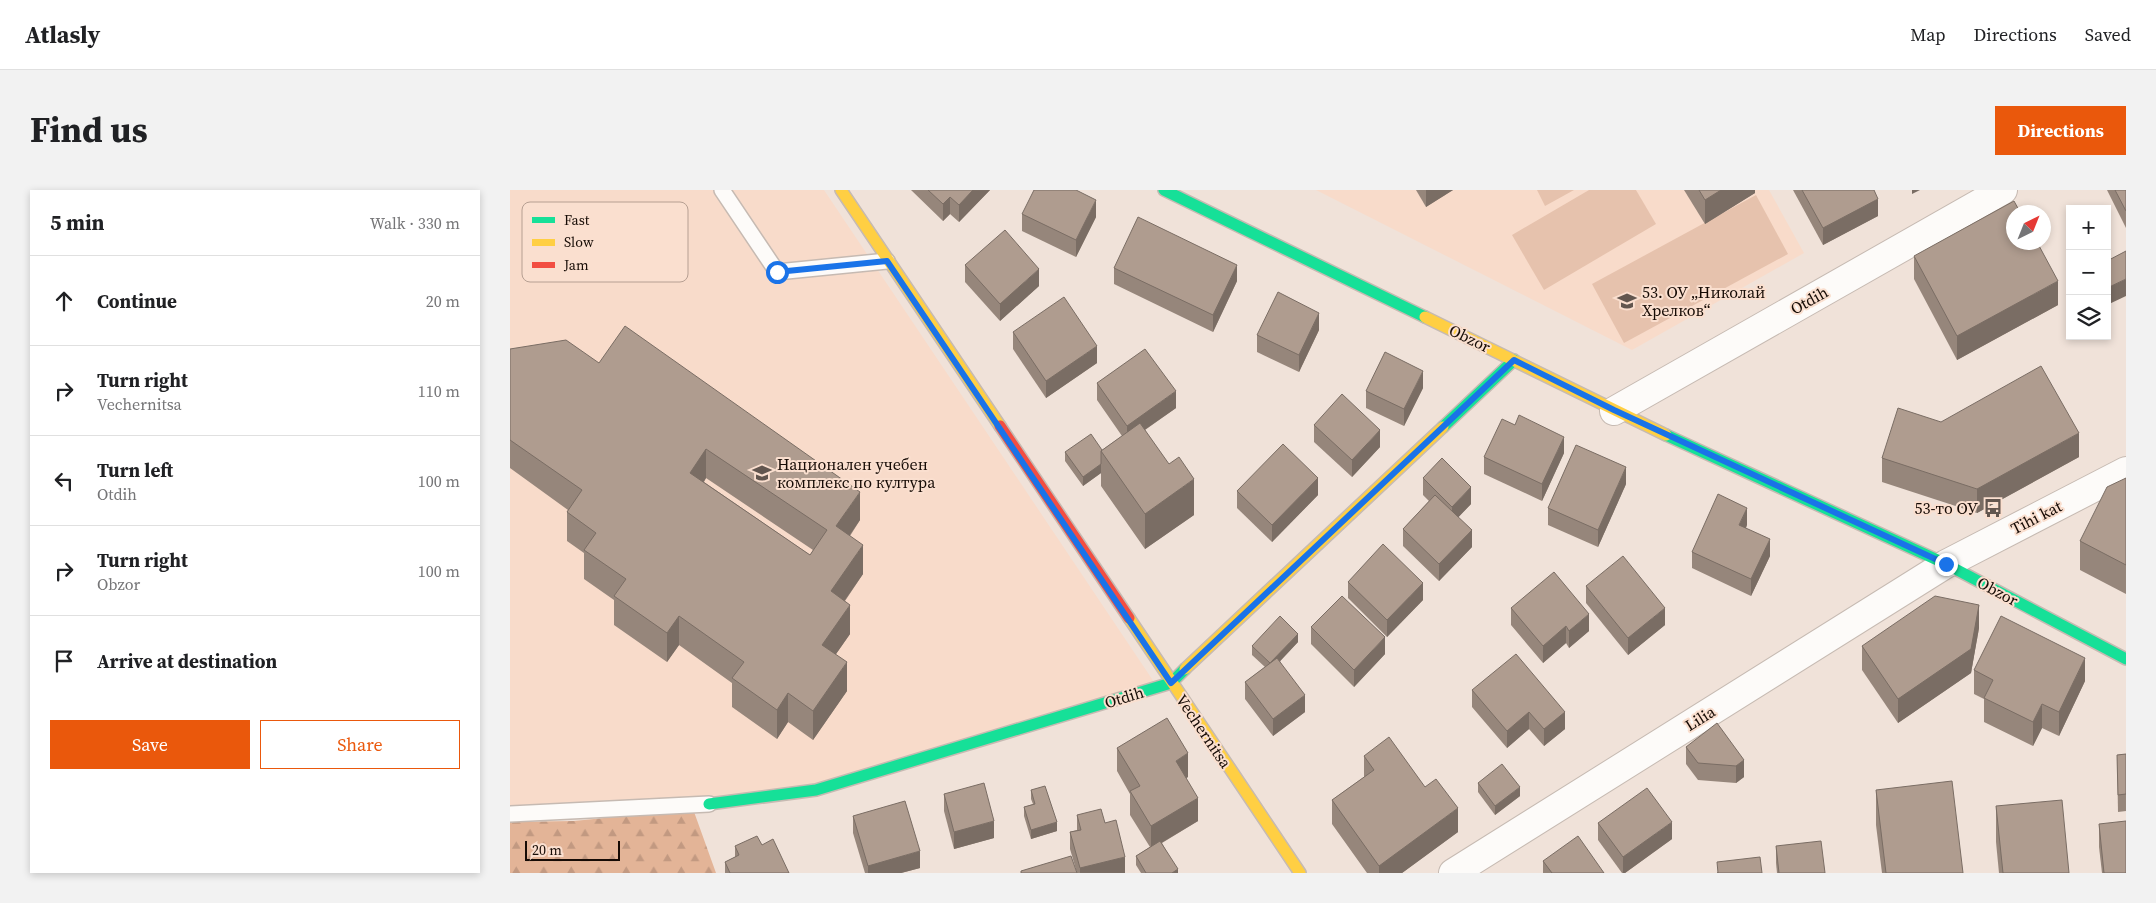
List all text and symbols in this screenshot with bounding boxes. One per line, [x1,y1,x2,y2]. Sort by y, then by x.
text: Atlasly [25,18,100,51]
text: Map [1910,22,1946,47]
text: Directions [1974,22,2057,47]
text: Saved [2085,22,2131,47]
text: Find us [30,106,148,154]
button: Directions [1995,106,2126,155]
legend [522,202,688,282]
north arrow [2006,205,2051,250]
map controls [2066,205,2111,340]
button: + [2066,205,2111,250]
text: 5 min [50,208,105,237]
text: Fast [564,210,590,230]
text: Walk · 330 m [370,212,460,234]
text: Slow [564,232,594,252]
button: − [2066,250,2111,295]
text: Jam [563,255,589,275]
route start [766,261,789,284]
place label: 53. ОУ „Николай Хрелков“ [1642,281,1765,321]
street label: Otdih [1786,281,1832,319]
icon: ahead [50,287,78,315]
text: Continue [97,288,177,314]
text: 20 m [426,290,460,312]
school or university icon: 53. ОУ „Николай Хрелков“ [1616,290,1638,312]
button: layers [2066,295,2111,340]
street label: Obzor [1446,319,1495,357]
text: Turn right [97,367,188,393]
icon: right [50,377,78,405]
text: 110 m [418,380,460,402]
text: Vechernitsa [97,393,182,415]
place label: Национален учебен комплекс по култура [777,453,936,493]
text: Turn left [97,457,173,483]
school or university icon: Национален учебен комплекс по култура [751,462,773,484]
icon: left [50,467,78,495]
text: 100 m [418,470,460,492]
text: Otdih [97,483,137,505]
street label: Tihi kat [2007,494,2066,539]
place label: 53-то ОУ [1915,497,1978,519]
bus stop icon: 53-то ОУ [1982,497,2004,519]
text: Turn right [97,547,188,573]
route end [1935,553,1958,576]
icon: right [50,557,78,585]
text: 100 m [418,560,460,582]
street label: Obzor [1974,571,2023,611]
text: Obzor [97,573,140,595]
icon: arrive [50,647,78,675]
text: Arrive at destination [97,648,277,674]
street label: Otdih [1102,681,1147,713]
street label: Vechernitsa [1171,690,1237,773]
street label: Lilia [1681,700,1720,736]
button: Save [50,720,250,769]
button: Share [260,720,460,769]
scale bar [525,838,620,861]
text: 20 m [532,840,562,860]

